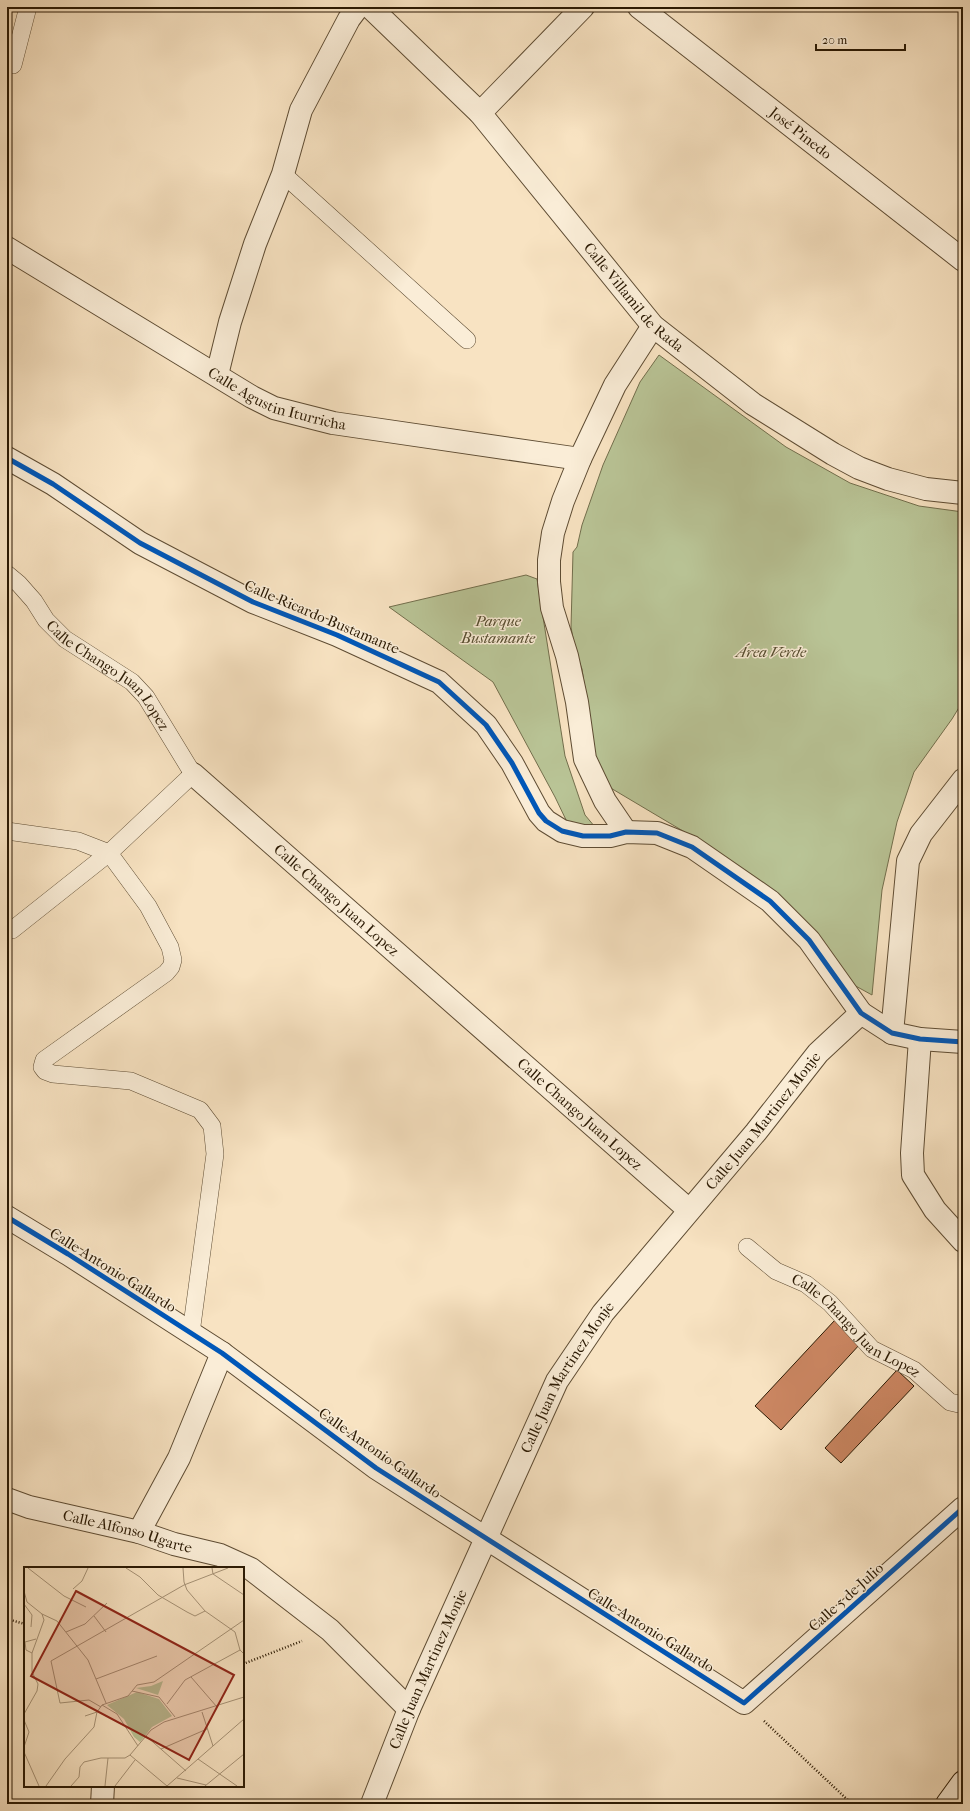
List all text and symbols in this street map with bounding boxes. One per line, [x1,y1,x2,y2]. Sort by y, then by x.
scale bar [816,26,905,52]
text: 20 m [822,33,847,47]
street label: José Pinedo [765,103,836,163]
street label: Calle Villamil de Rada [580,239,688,356]
street label: Calle Agustin Iturricha [205,363,348,434]
street label: Calle Ricardo Bustamante [242,576,403,658]
park label: Parque Bustamante [460,612,536,647]
street label: Calle Chango Juan Lopez [42,616,173,734]
park label: Área Verde [734,643,807,661]
street label: Calle Chango Juan Lopez [270,840,403,960]
street label: Calle Juan Martinez Monje [702,1048,825,1194]
street label: Calle Chango Juan Lopez [514,1054,646,1174]
street label: Calle Antonio Gallardo [46,1224,180,1316]
street label: Calle Chango Juan Lopez [789,1270,925,1381]
street label: Calle Juan Martinez Monje [517,1297,618,1456]
street label: Calle Antonio Gallardo [315,1404,445,1502]
street label: Calle Alfonso Ugarte [61,1506,194,1557]
street label: Calle 5 de Julio [805,1559,887,1635]
inset map [24,1567,244,1787]
street label: Calle Antonio Gallardo [584,1584,718,1676]
street label: Calle Juan Martinez Monje [385,1586,471,1752]

